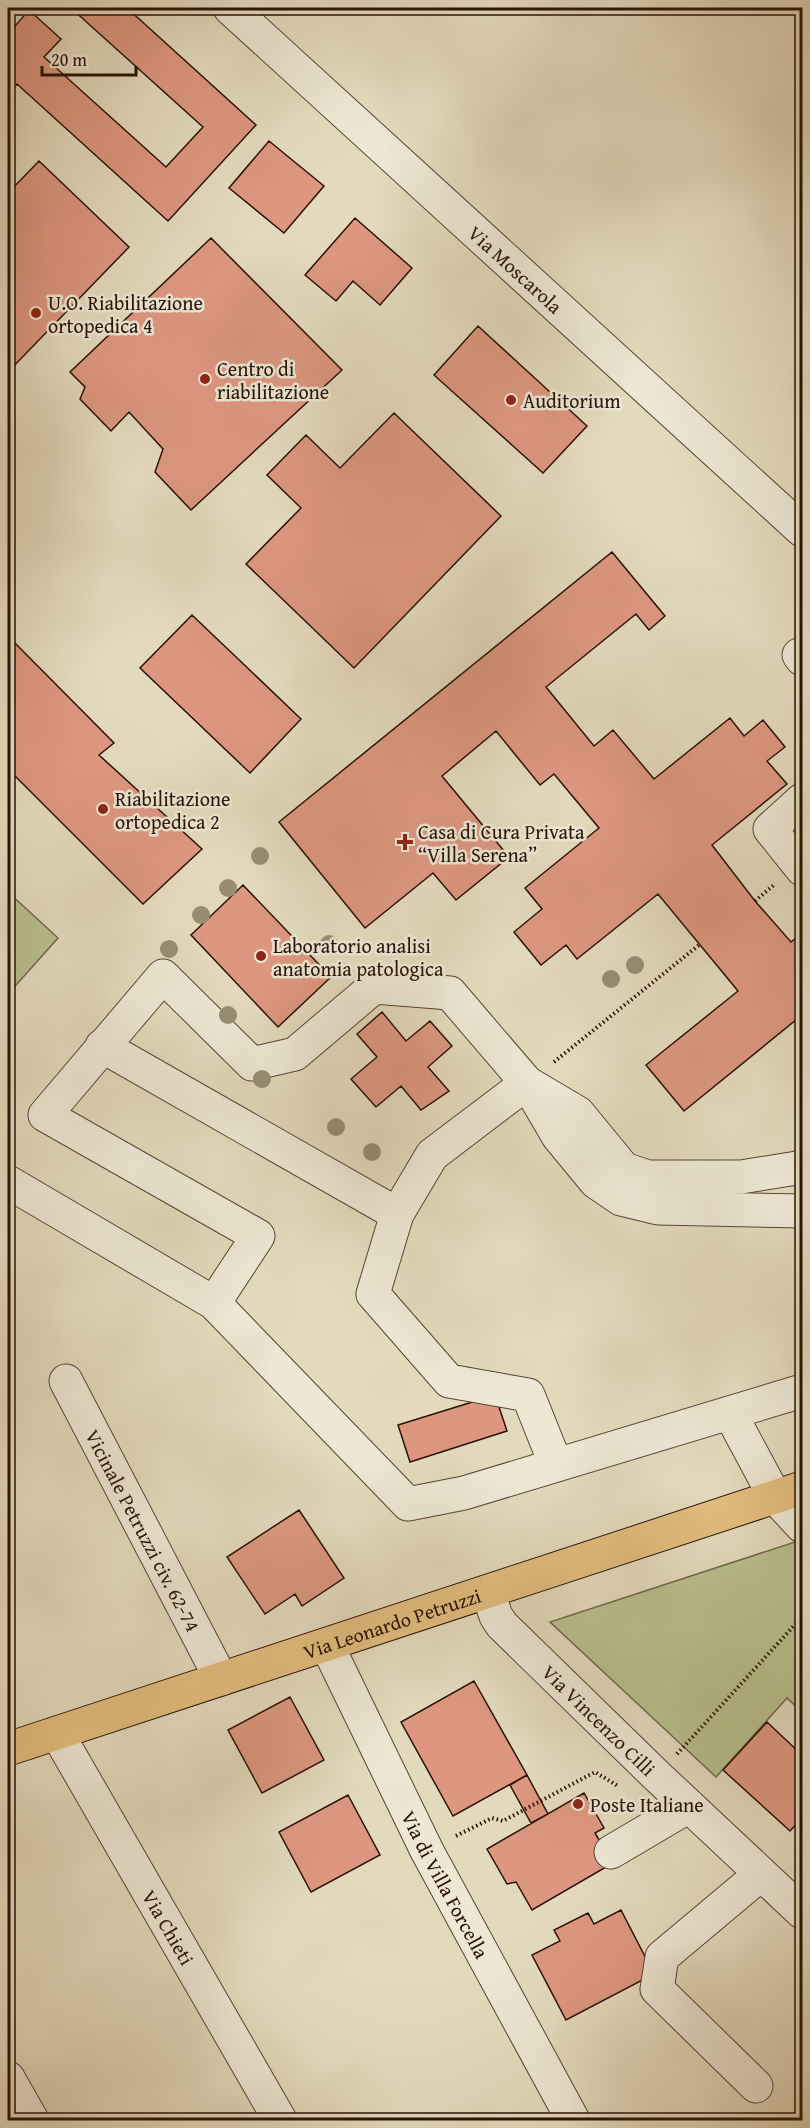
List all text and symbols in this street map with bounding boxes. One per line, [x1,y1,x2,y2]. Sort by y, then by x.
scale bar [42,39,136,77]
text: 20 m [51,46,87,73]
street label: Via Moscarola [462,218,570,320]
place label: U.O. Riabilitazione ortopedica 4 [48,288,203,340]
marker: U.O. Riabilitazione ortopedica 4 [29,306,43,320]
place label: Centro di riabilitazione [217,354,329,406]
marker: Centro di riabilitazione [198,372,212,386]
place label: Auditorium [523,386,621,415]
marker: Auditorium [504,393,518,407]
place label: Riabilitazione ortopedica 2 [115,784,230,836]
marker: Riabilitazione ortopedica 2 [96,802,110,816]
place label: Casa di Cura Privata “Villa Serena” [418,817,585,869]
marker: Casa di Cura Privata “Villa Serena” [396,833,414,851]
place label: Laboratorio analisi anatomia patologica [273,931,444,983]
marker: Laboratorio analisi anatomia patologica [254,949,268,963]
street label: Vicinale Petruzzi civ. 62-74 [79,1424,208,1636]
street label: Via Leonardo Petruzzi [299,1580,485,1666]
street label: Via Vincenzo Cilli [536,1657,663,1782]
place label: Poste Italiane [590,1790,704,1819]
marker: Poste Italiane [571,1797,585,1811]
street label: Via di Villa Forcella [395,1805,497,1964]
street label: Via Chieti [136,1884,202,1970]

